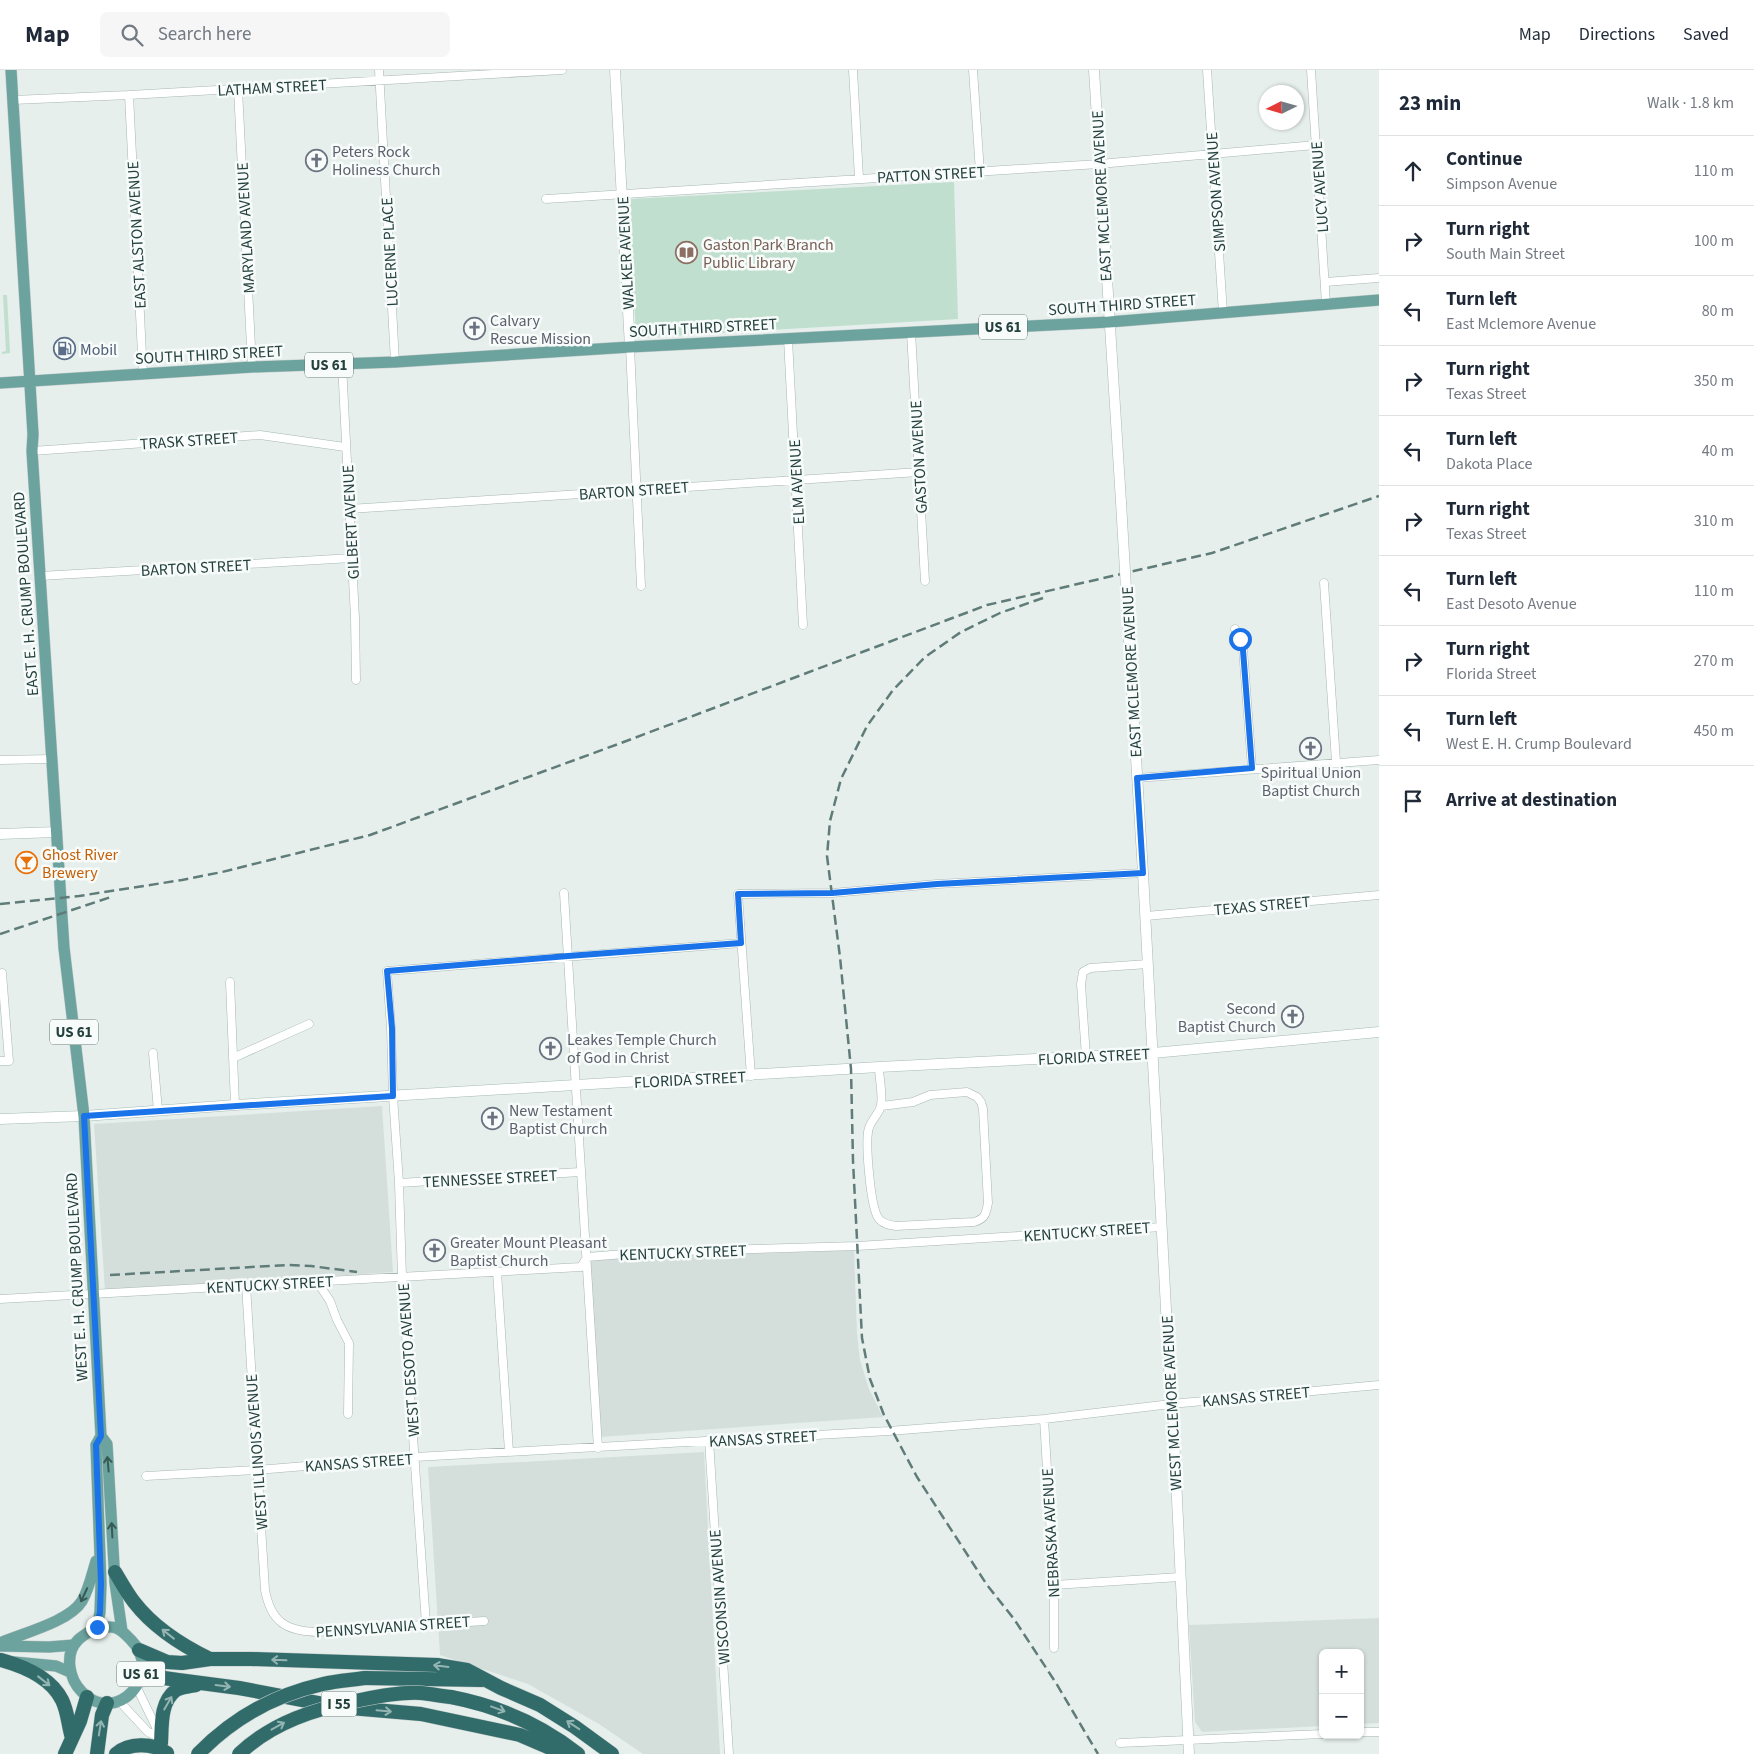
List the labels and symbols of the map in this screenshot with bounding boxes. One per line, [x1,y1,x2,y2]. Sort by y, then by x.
street label: LATHAM STREET [217,74,328,102]
north arrow [1259,85,1304,130]
street label: EAST MCLEMORE AVENUE [1087,110,1117,282]
street label: SIMPSON AVENUE [1201,131,1231,253]
street label: LUCY AVENUE [1306,140,1334,233]
place label: Peters Rock Holiness Church [332,141,440,181]
church icon: Peters Rock Holiness Church [304,148,328,172]
street label: EAST ALSTON AVENUE [122,160,152,309]
street label: PATTON STREET [876,161,986,189]
street label: MARYLAND AVENUE [232,162,260,294]
street label: WALKER AVENUE [612,196,640,310]
street label: LUCERNE PLACE [376,197,404,307]
place label: Gaston Park Branch Public Library [703,234,834,274]
library icon: Gaston Park Branch Public Library [675,241,699,265]
street label: SOUTH THIRD STREET [1047,289,1197,321]
place label: Calvary Rescue Mission [490,310,591,350]
street label: SOUTH THIRD STREET [628,313,778,343]
road number: US 61 [979,314,1027,340]
church icon: Calvary Rescue Mission [462,317,486,341]
fuel station icon: Mobil [52,337,76,361]
place label: Mobil [80,339,117,361]
street label: SOUTH THIRD STREET [134,340,284,370]
road number: US 61 [305,352,353,378]
street label: GASTON AVENUE [905,400,933,514]
street label: TRASK STREET [139,427,239,455]
street label: ELM AVENUE [784,439,810,525]
street label: GILBERT AVENUE [337,464,365,580]
street label: BARTON STREET [578,476,690,506]
street label: EAST E. H. CRUMP BOULEVARD [8,491,44,697]
street label: BARTON STREET [140,554,252,582]
street label: EAST MCLEMORE AVENUE [1117,586,1147,758]
route start [1229,628,1252,651]
church icon: Spiritual Union Baptist Church [1299,736,1323,760]
place label: Spiritual Union Baptist Church [1261,762,1361,802]
place label: Ghost River Brewery [42,844,119,884]
bar icon: Ghost River Brewery [14,851,38,875]
street label: TEXAS STREET [1213,891,1312,921]
place label: Second Baptist Church [1178,998,1276,1038]
church icon: Second Baptist Church [1280,1005,1304,1029]
road number: US 61 [50,1020,98,1044]
place label: Leakes Temple Church of God in Christ [567,1029,717,1069]
church icon: Leakes Temple Church of God in Christ [539,1036,563,1060]
street label: FLORIDA STREET [1037,1043,1151,1071]
street label: FLORIDA STREET [633,1066,747,1094]
place label: New Testament Baptist Church [509,1100,613,1140]
church icon: New Testament Baptist Church [481,1107,505,1131]
street label: TENNESSEE STREET [422,1164,558,1194]
street label: WEST E. H. CRUMP BOULEVARD [61,1172,93,1382]
street label: KENTUCKY STREET [1023,1217,1152,1247]
place label: Greater Mount Pleasant Baptist Church [450,1232,608,1272]
church icon: Greater Mount Pleasant Baptist Church [422,1239,446,1263]
street label: KENTUCKY STREET [619,1240,747,1266]
street label: KENTUCKY STREET [206,1271,335,1299]
street label: WEST DESOTO AVENUE [393,1282,425,1438]
street label: WEST MCLEMORE AVENUE [1156,1315,1188,1491]
street label: WEST ILLINOIS AVENUE [241,1373,273,1531]
street label: KANSAS STREET [1201,1381,1311,1413]
street label: KANSAS STREET [708,1425,818,1453]
street label: KANSAS STREET [304,1448,414,1478]
one-way arrow [104,1456,113,1472]
street label: NEBRASKA AVENUE [1037,1468,1065,1598]
one-way arrow [108,1523,117,1539]
street label: WISCONSIN AVENUE [704,1529,736,1665]
one-way arrow [78,1588,88,1603]
street label: PENNSYLVANIA STREET [315,1611,472,1643]
route end [86,1616,109,1639]
one-way arrow [162,1629,175,1640]
one-way arrow [271,1655,288,1665]
one-way arrow [434,1661,450,1671]
road number: US 61 [117,1662,165,1686]
one-way arrow [37,1676,51,1686]
one-way arrow [215,1681,231,1691]
road number: I 55 [322,1692,356,1716]
one-way arrow [163,1697,173,1711]
one-way arrow [490,1705,505,1714]
one-way arrow [376,1706,392,1715]
one-way arrow [95,1720,105,1736]
one-way arrow [566,1720,580,1730]
one-way arrow [271,1721,286,1731]

